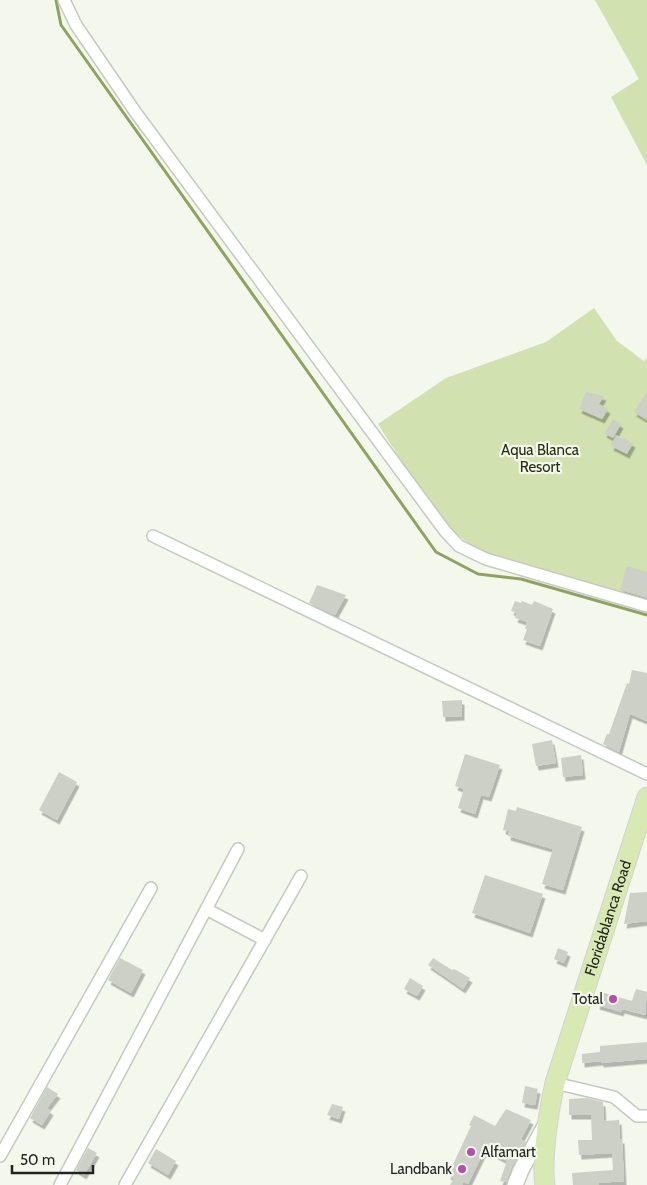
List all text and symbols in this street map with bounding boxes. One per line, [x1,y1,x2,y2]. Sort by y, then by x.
park label: Aqua Blanca Resort [501,441,580,476]
street label: Floridablanca Road [581,858,635,978]
place label: Total [572,990,603,1008]
marker: Total [607,993,619,1005]
scale bar [12,1142,94,1174]
place label: Alfamart [481,1143,536,1161]
marker: Alfamart [465,1146,477,1158]
text: 50 m [20,1151,55,1169]
place label: Landbank [390,1160,452,1178]
marker: Landbank [456,1163,468,1175]

